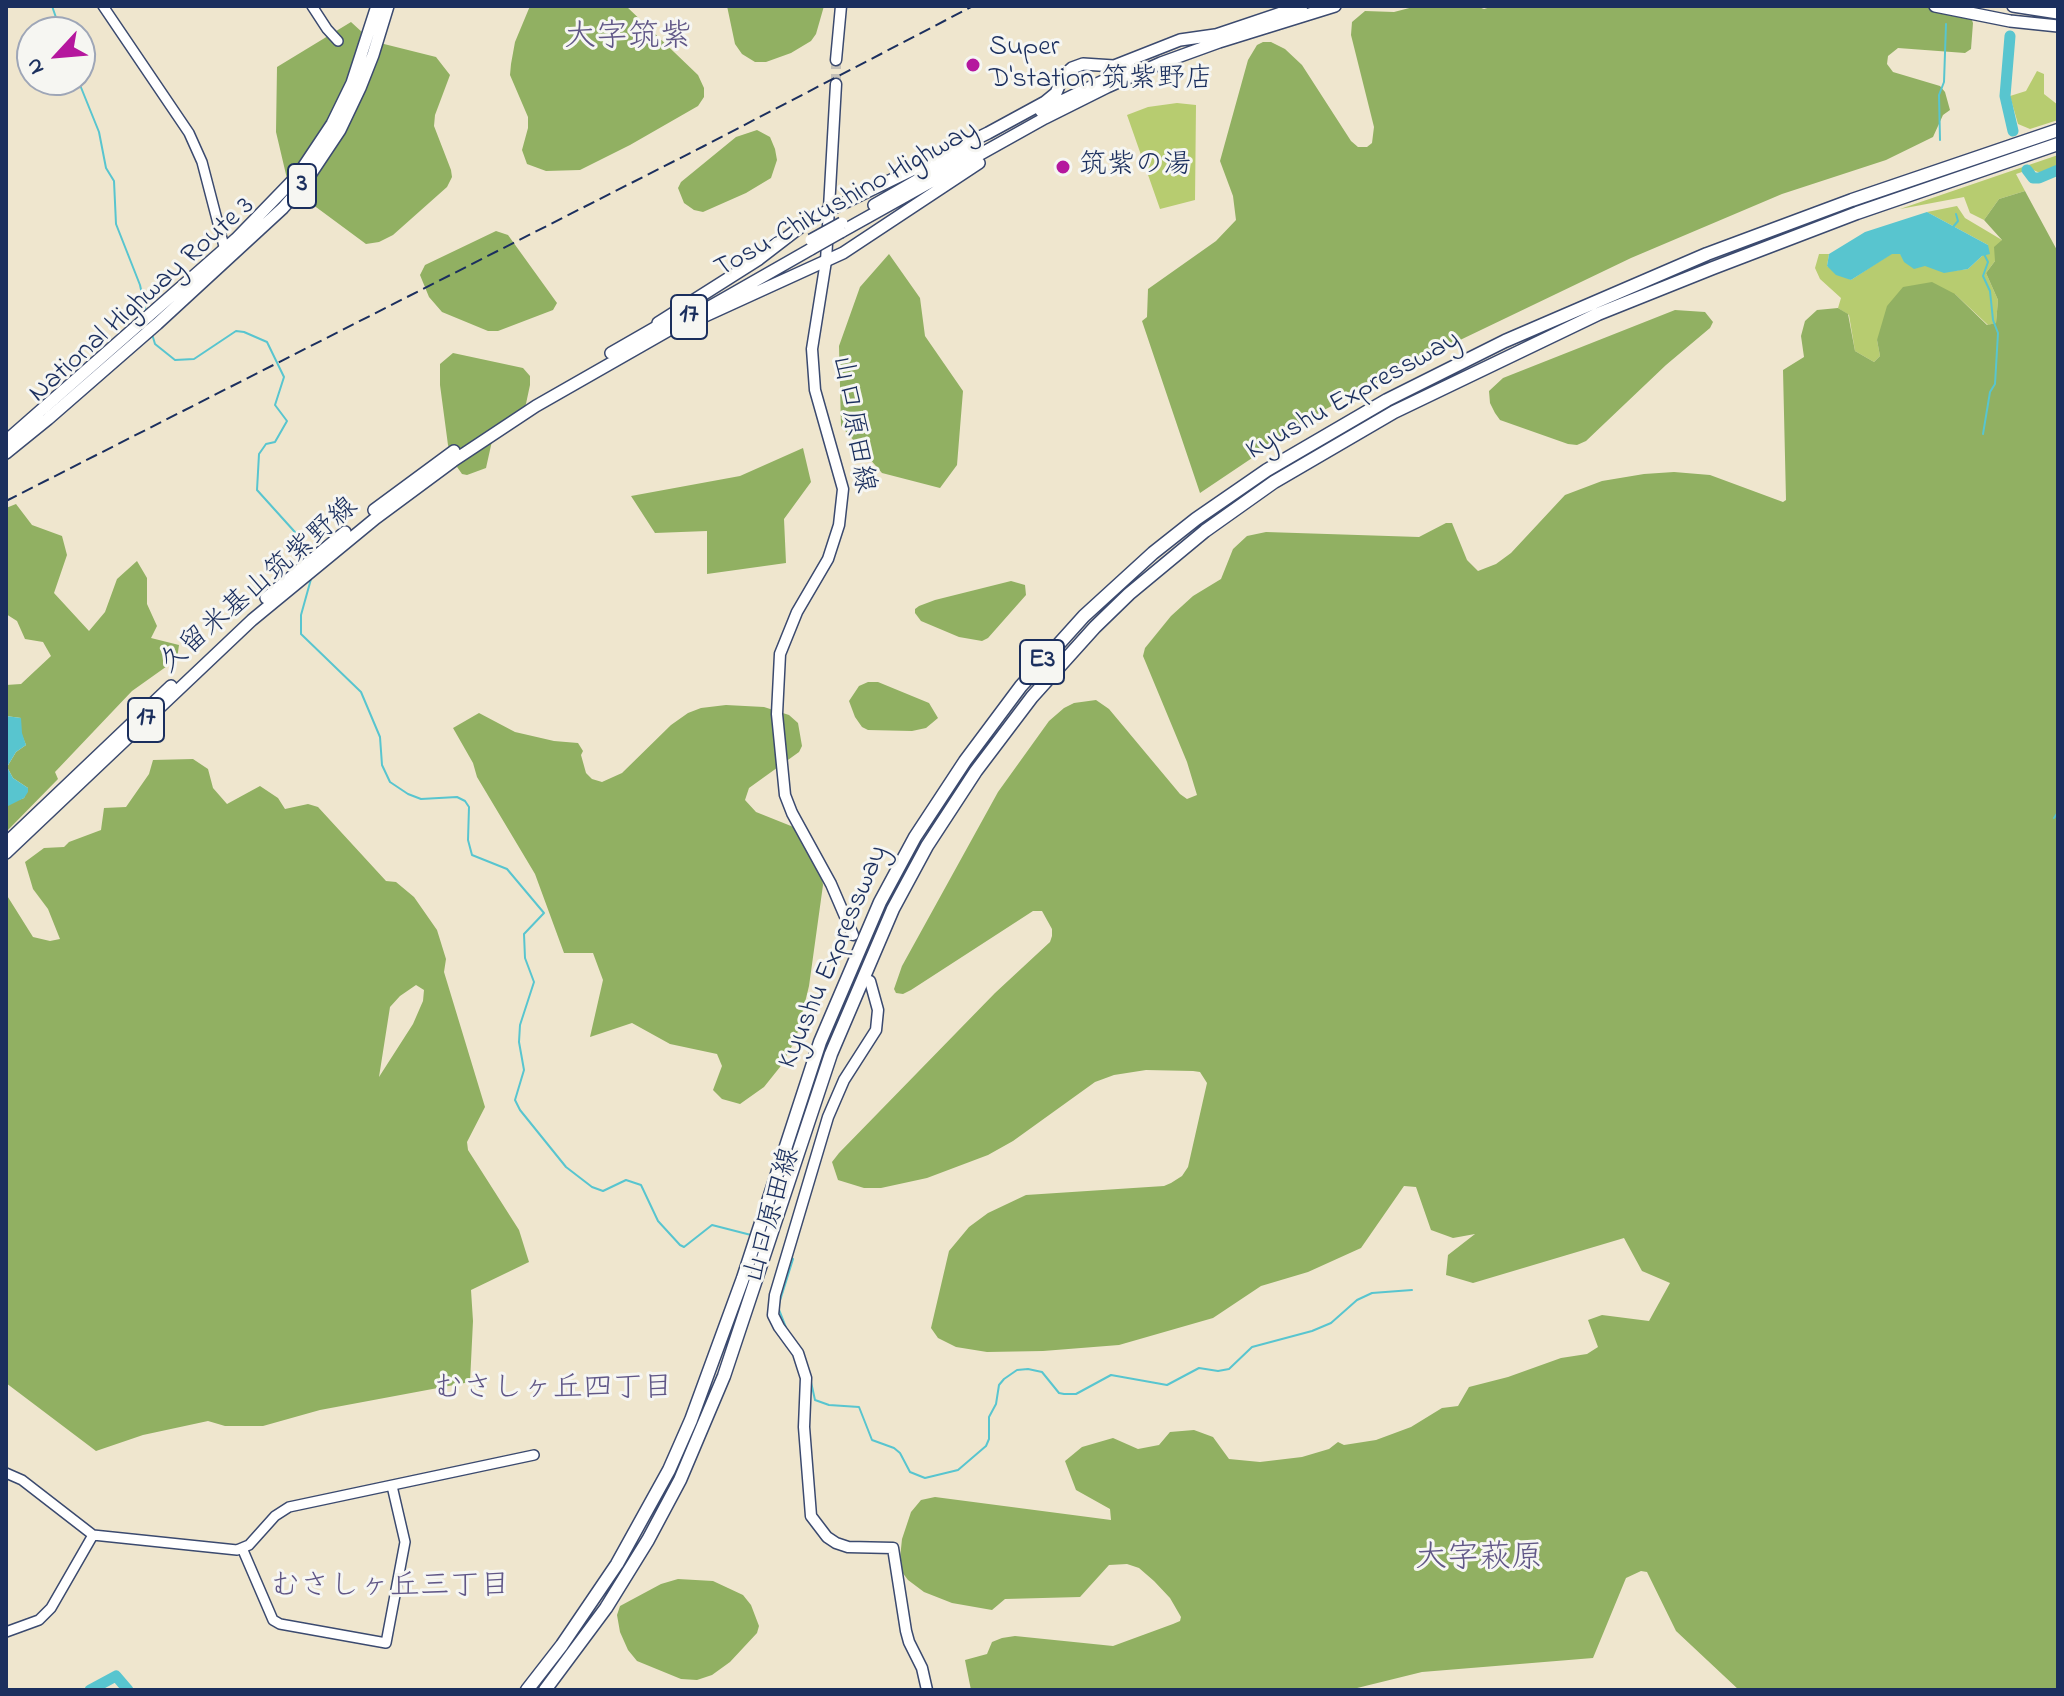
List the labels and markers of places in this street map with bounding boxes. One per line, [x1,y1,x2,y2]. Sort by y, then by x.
place label: Super D'station 筑紫野店 [989,32,1213,98]
marker: Super D'station 筑紫野店 [964,56,982,74]
place label: 筑紫の湯 [1079,150,1191,184]
marker: 筑紫の湯 [1054,158,1072,176]

